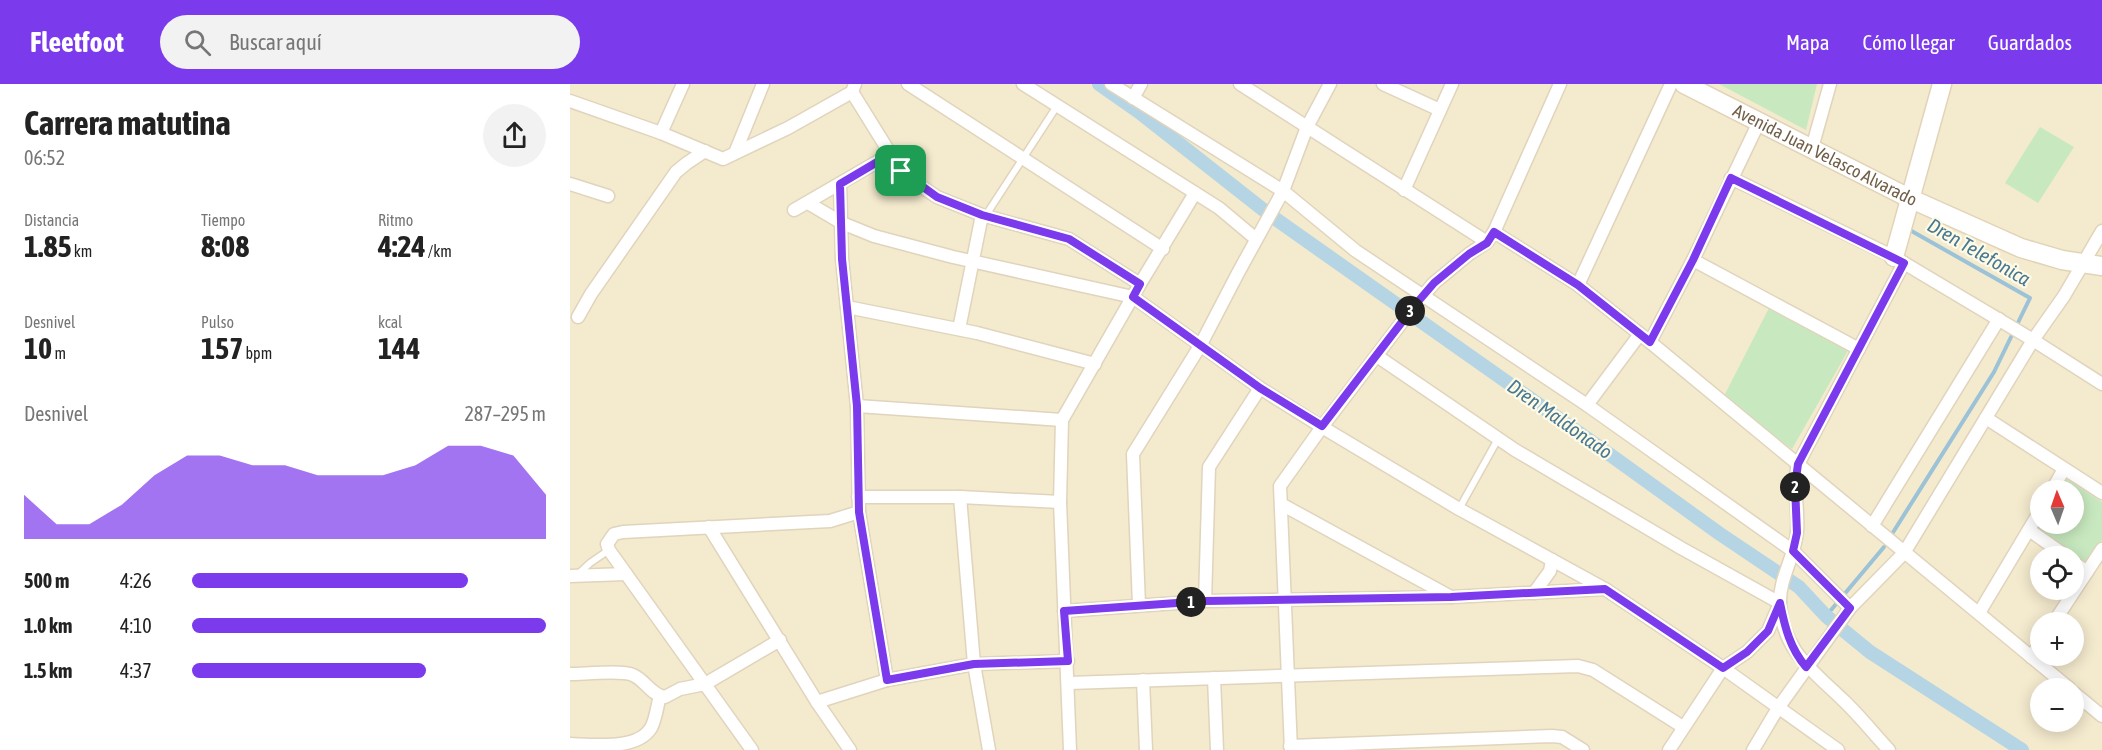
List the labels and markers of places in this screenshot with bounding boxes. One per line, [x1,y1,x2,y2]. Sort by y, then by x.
pin [875,145,926,196]
pin: 3 [1395,296,1425,326]
pin: 2 [1780,472,1810,502]
pin: 1 [1176,587,1206,617]

